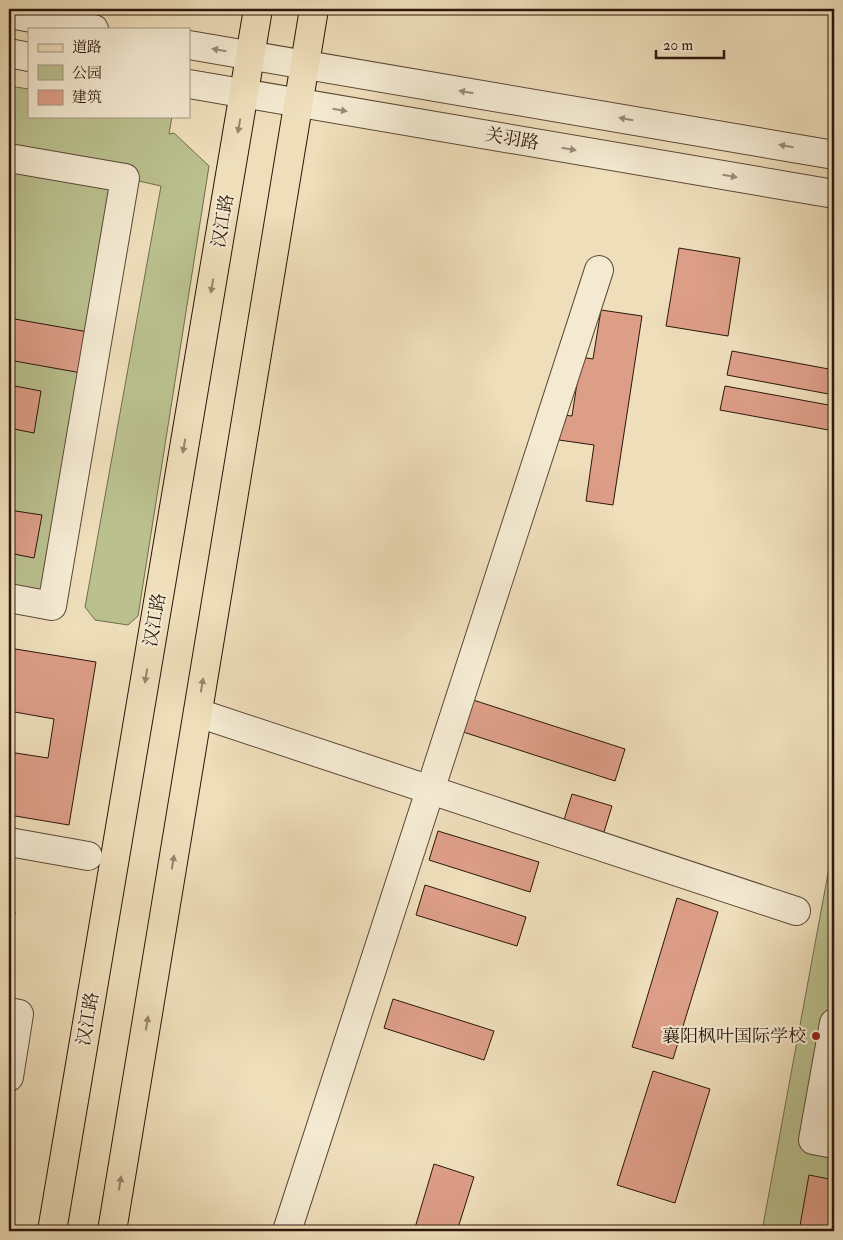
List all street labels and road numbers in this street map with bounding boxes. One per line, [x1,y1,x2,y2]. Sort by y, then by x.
street label: 关羽路 [483,123,541,155]
street label: 汉江路 [207,192,239,250]
street label: 汉江路 [139,591,171,649]
street label: 汉江路 [72,990,104,1048]

